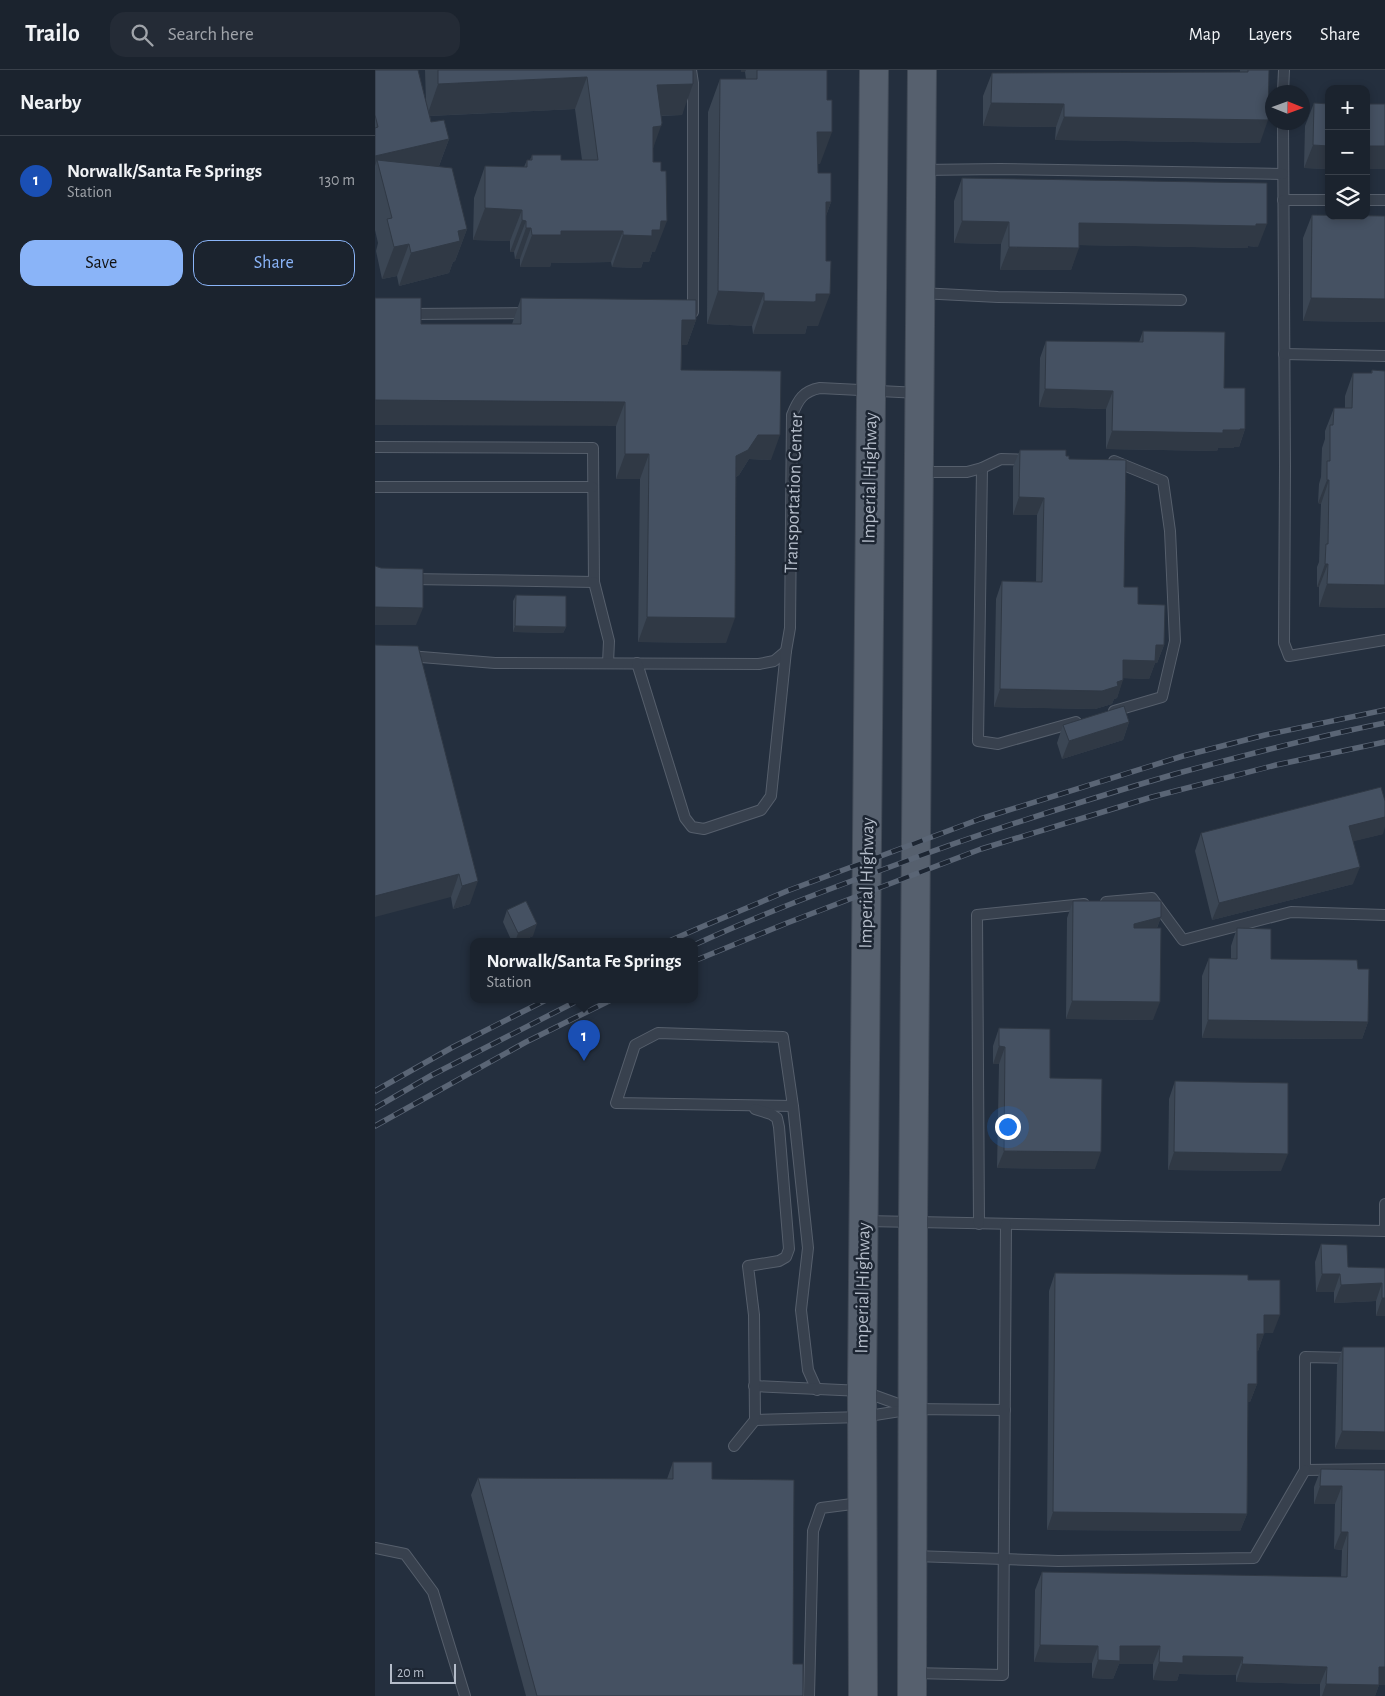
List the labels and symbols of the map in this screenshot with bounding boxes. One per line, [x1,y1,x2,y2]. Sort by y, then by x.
north arrow [1265,85,1310,130]
street label: Transportation Center [782,412,806,574]
street label: Imperial Highway [859,412,881,544]
street label: Imperial Highway [856,817,878,949]
pin: 1 [568,1020,600,1061]
your location [995,1114,1021,1140]
street label: Imperial Highway [852,1222,874,1354]
scale bar [390,1661,456,1684]

